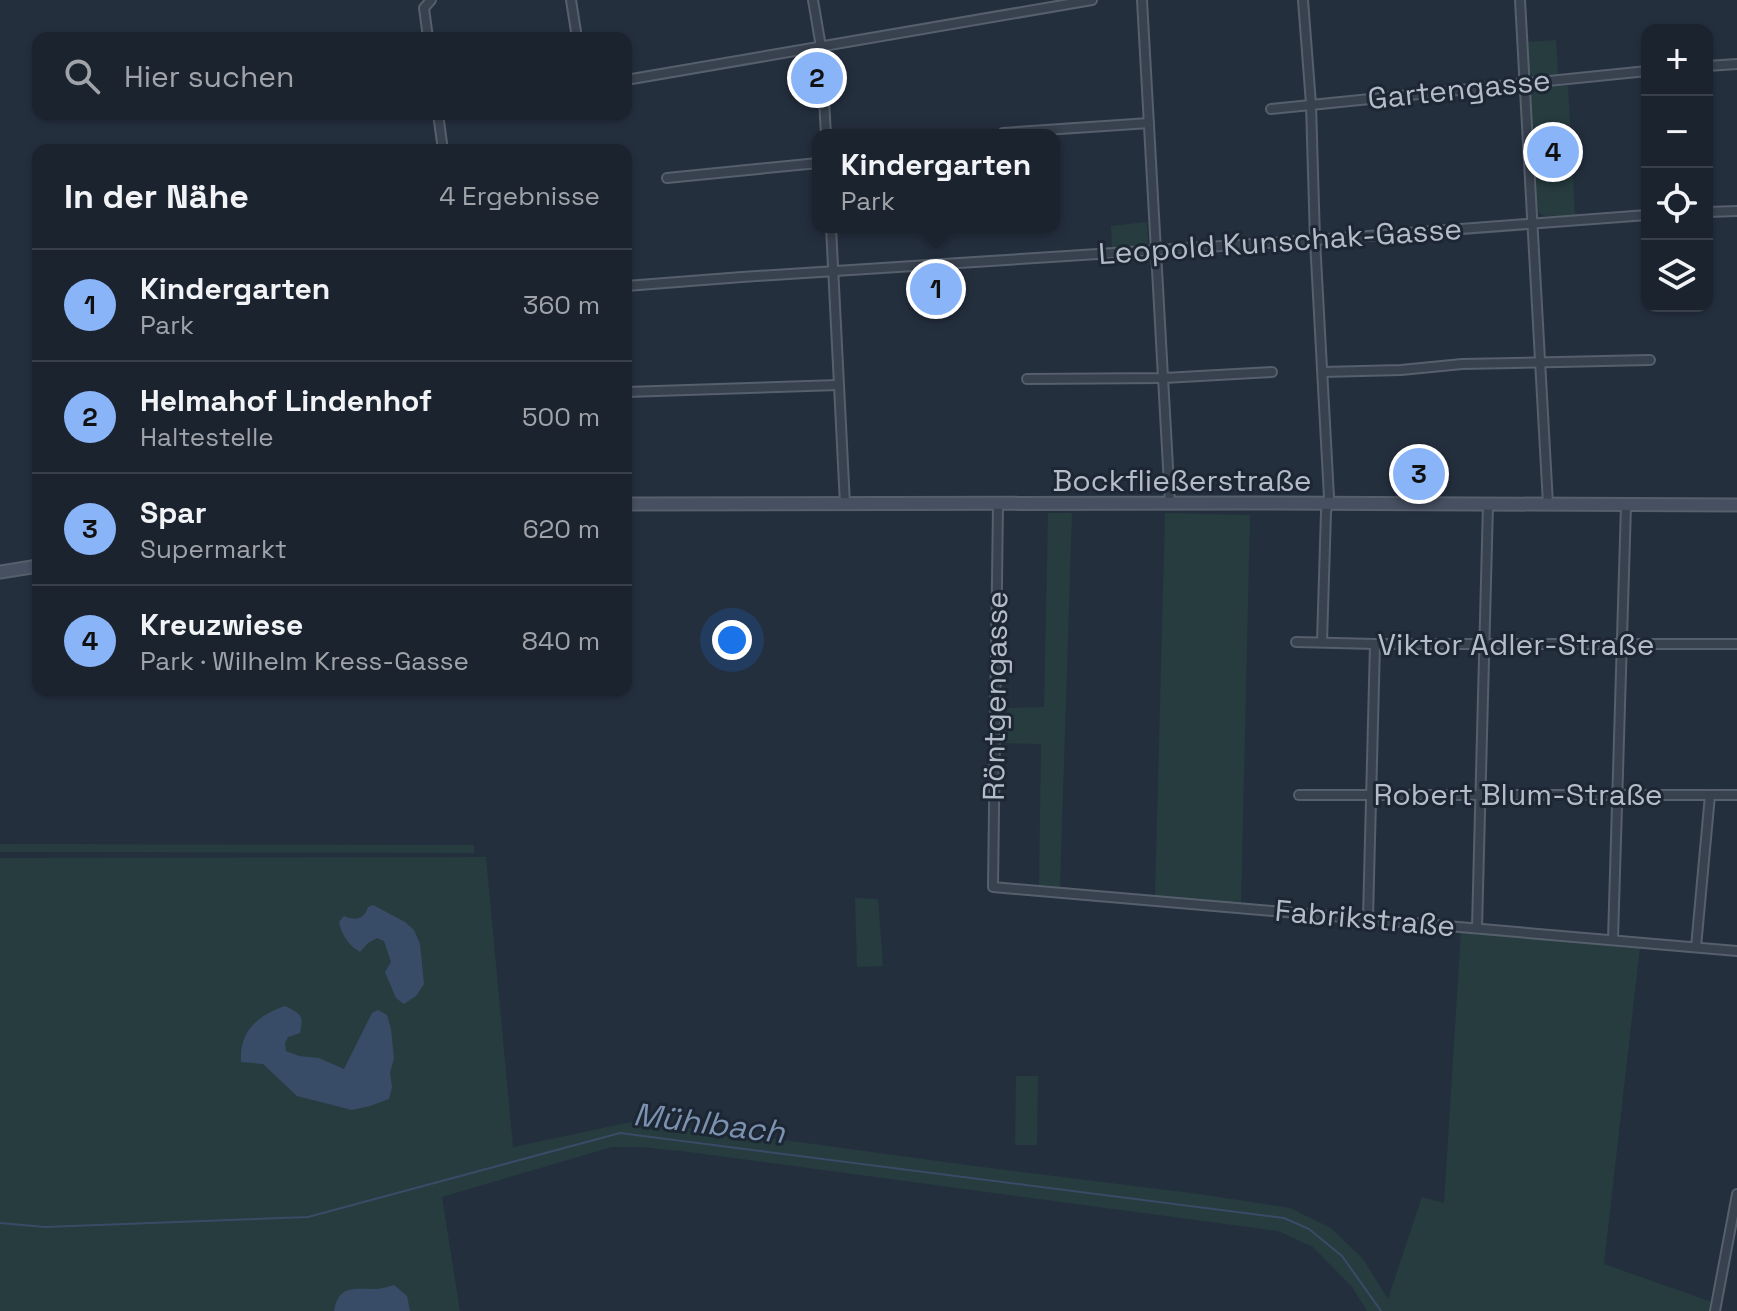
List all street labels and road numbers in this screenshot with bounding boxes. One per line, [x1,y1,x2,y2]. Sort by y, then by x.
street label: Gartengasse [1366,60,1552,118]
street label: Leopold Kunschak-Gasse [1097,209,1463,273]
street label: Bockfließerstraße [1053,461,1311,500]
street label: Röntgengasse [974,591,1016,801]
street label: Viktor Adler-Straße [1378,625,1654,664]
street label: Robert Blum-Straße [1373,775,1663,814]
street label: Fabrikstraße [1273,891,1457,945]

